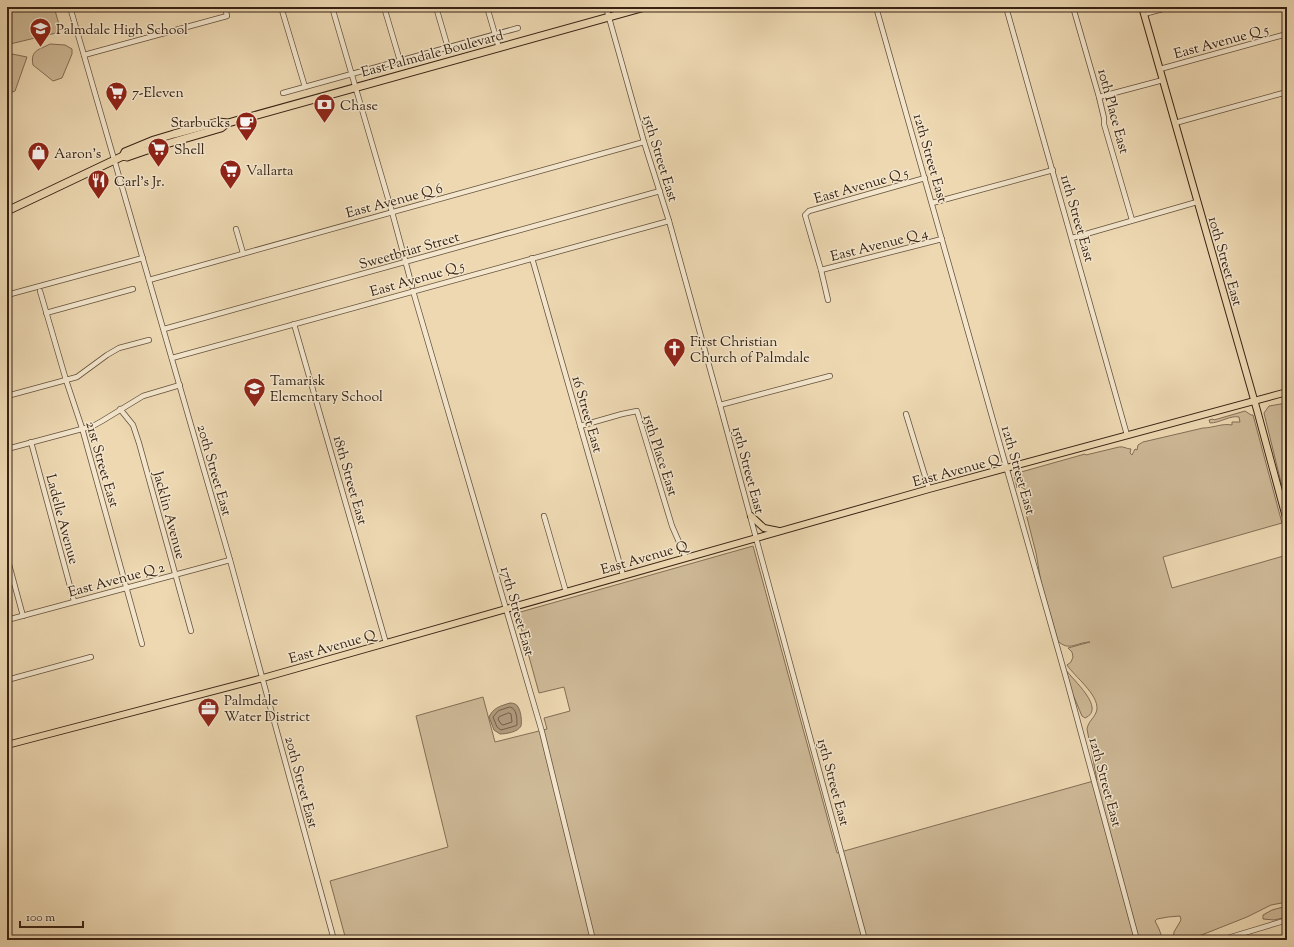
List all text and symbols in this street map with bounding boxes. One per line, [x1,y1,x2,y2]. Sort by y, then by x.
school or university icon: Palmdale High School [28,16,54,49]
place label: Palmdale High School [56,21,188,41]
street label: East Avenue Q 5 [1172,21,1271,65]
street label: East Palmdale Boulevard [359,26,506,84]
street label: 10th Place East [1091,67,1133,156]
supermarket icon: 7-Eleven [103,79,129,112]
place label: 7-Eleven [132,84,184,104]
bank icon: Chase [311,92,337,125]
place label: Chase [340,97,378,117]
cafe icon: Starbucks [233,109,259,142]
street label: 12th Street East [907,112,951,206]
street label: 15th Street East [636,113,682,205]
place label: Starbucks [170,114,230,134]
supermarket icon: Shell [145,136,171,169]
shop icon: Aaron's [26,140,52,173]
place label: Shell [174,141,205,161]
place label: Aaron's [54,145,101,165]
supermarket icon: Vallarta [218,157,244,190]
place label: Vallarta [246,162,294,182]
street label: East Avenue Q 5 [812,164,911,210]
restaurant icon: Carl's Jr. [86,168,112,201]
place label: Carl's Jr. [114,173,165,193]
street label: 11th Street East [1054,173,1098,265]
street label: East Avenue Q 6 [344,179,445,224]
street label: 10th Street East [1202,214,1246,309]
street label: East Avenue Q 4 [829,224,930,268]
street label: Sweetbriar Street [357,228,462,276]
street label: East Avenue Q 5 [368,257,467,303]
place label: First Christian Church of Palmdale [690,333,810,369]
church icon: First Christian Church of Palmdale [661,336,687,369]
place label: Tamarisk Elementary School [270,372,383,408]
street label: 16 Street East [566,374,607,455]
school or university icon: Tamarisk Elementary School [241,375,267,408]
street label: 15th Place East [637,412,682,499]
street label: 21st Street East [79,419,123,510]
street label: 20th Street East [190,423,236,519]
street label: 12th Street East [995,424,1039,518]
street label: 15th Street East [726,425,768,517]
street label: 18th Street East [327,434,371,528]
street label: East Avenue Q [911,450,1005,493]
street label: Jacklin Avenue [146,468,189,562]
street label: Ladelle Avenue [39,472,83,567]
street label: East Avenue Q [599,536,693,581]
street label: East Avenue Q 2 [66,558,167,603]
street label: 17th Street East [494,565,538,659]
street label: East Avenue Q [287,625,381,670]
place label: Palmdale Water District [224,692,310,728]
office icon: Palmdale Water District [195,695,221,728]
street label: 20th Street East [278,734,322,831]
street label: 12th Street East [1083,736,1126,830]
street label: 15th Street East [811,737,853,829]
scale bar [20,903,83,929]
text: 100 m [26,909,55,927]

